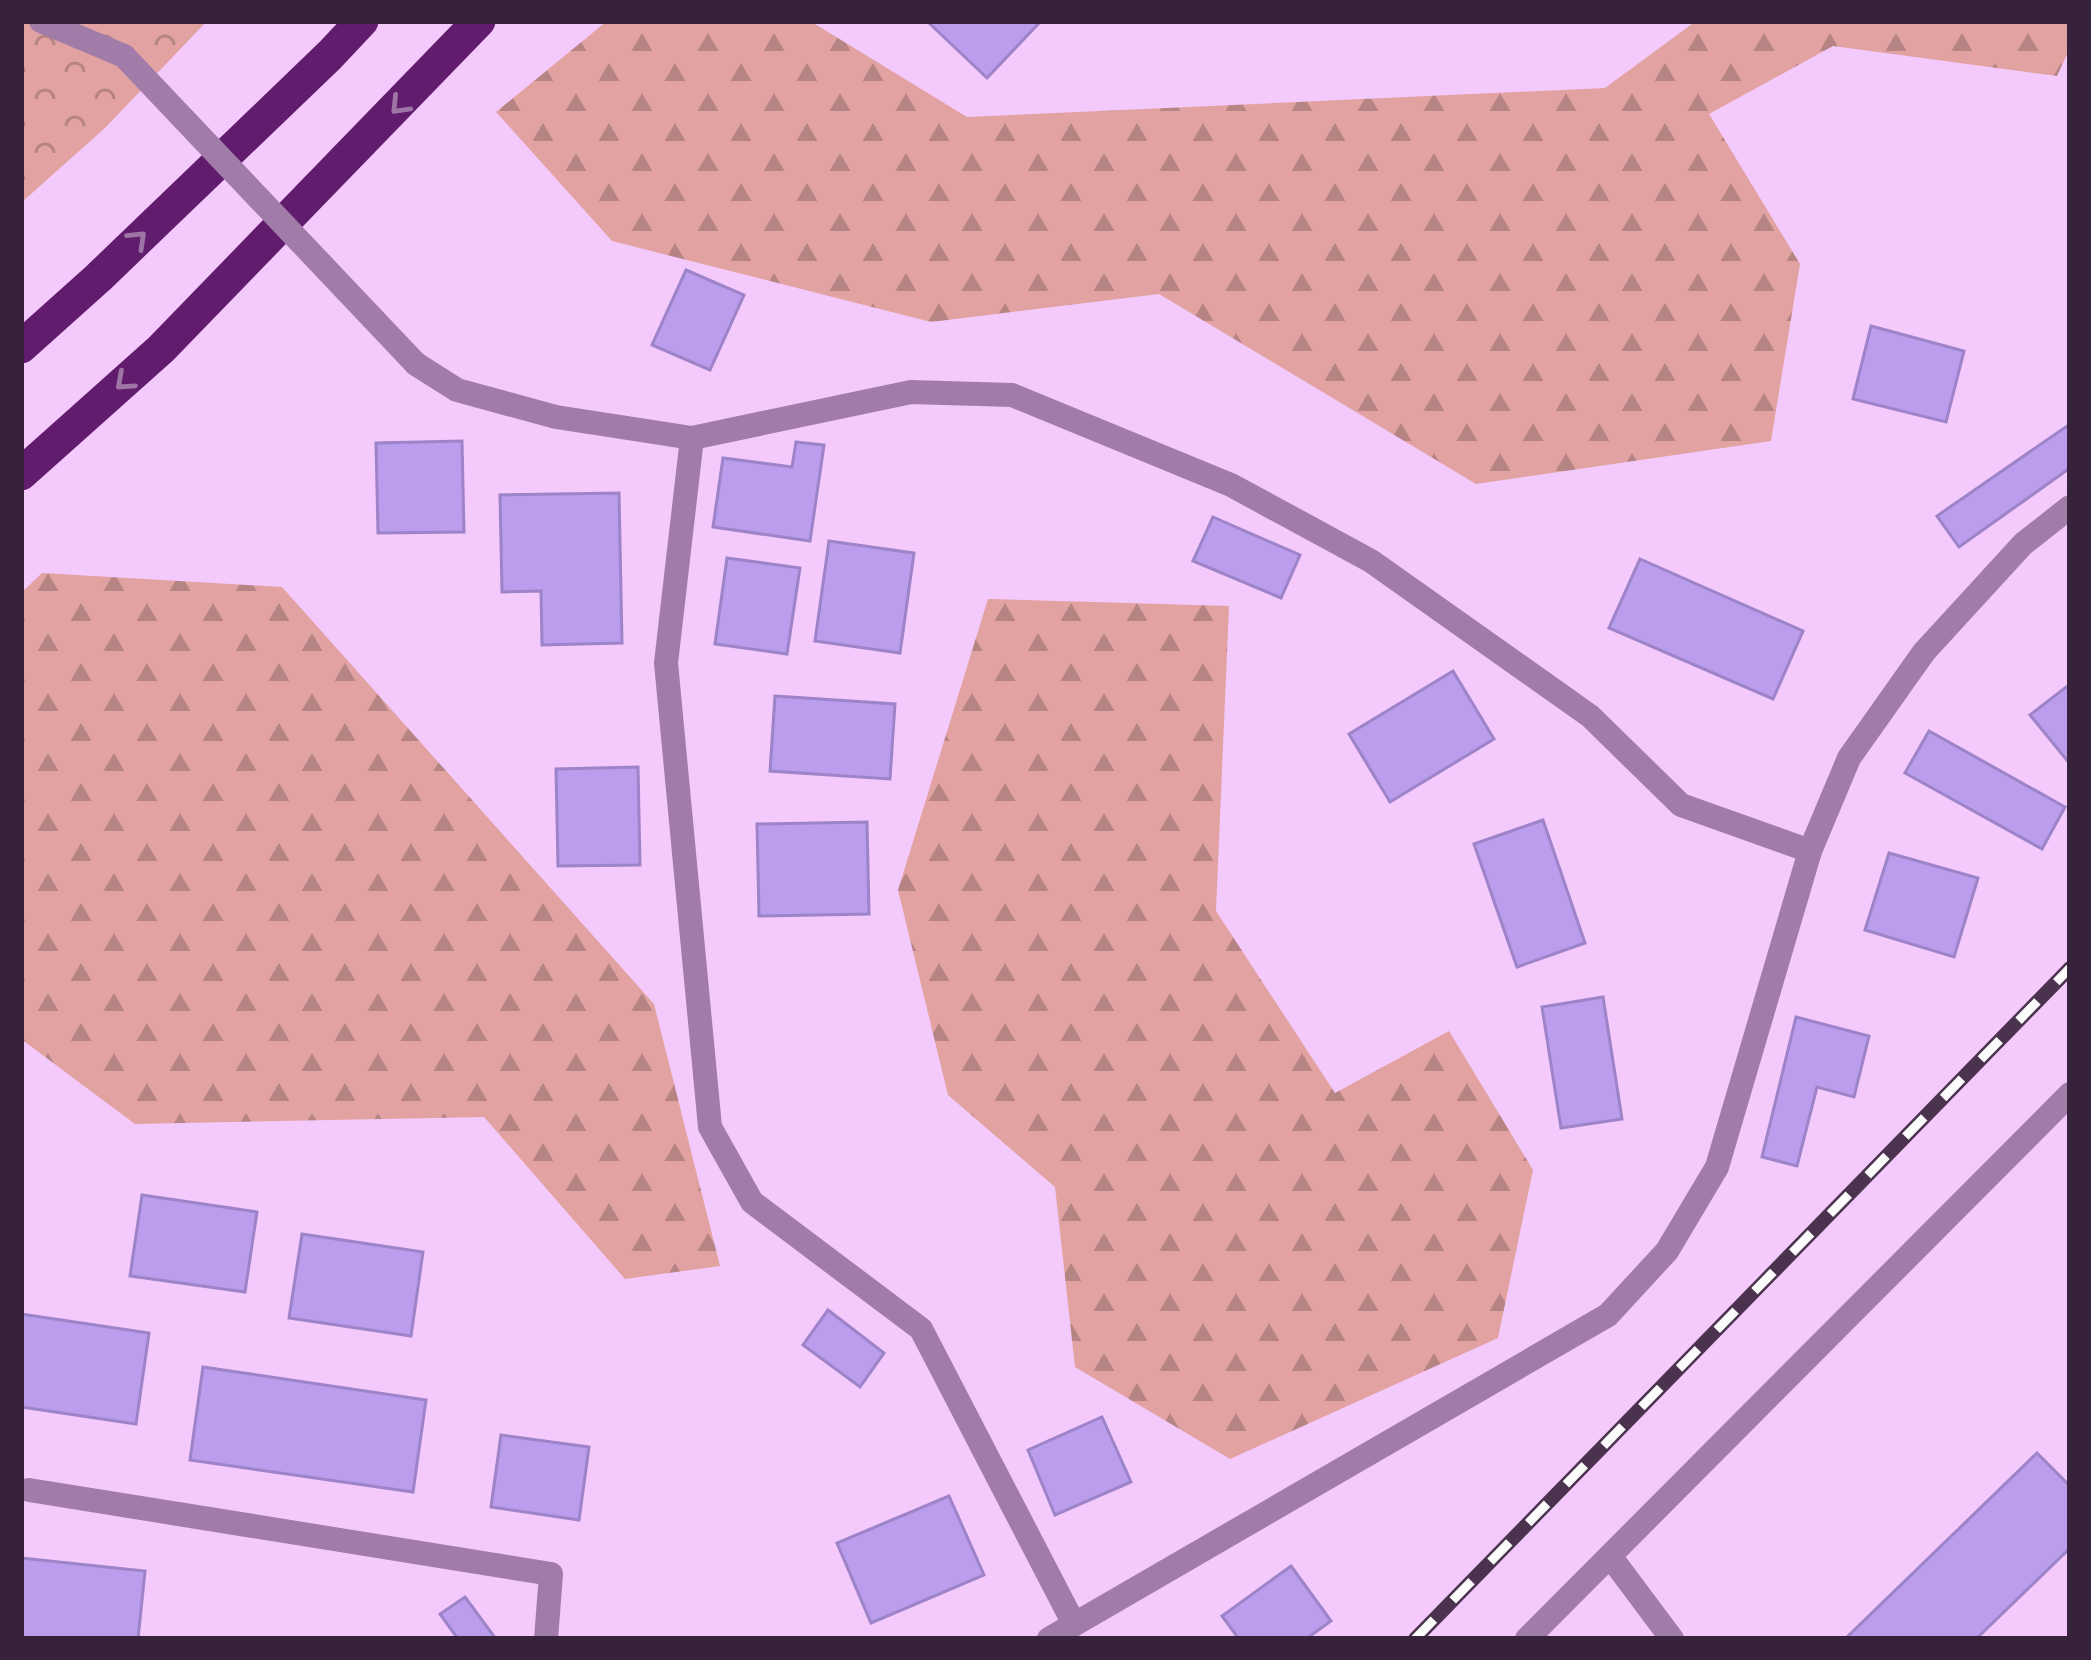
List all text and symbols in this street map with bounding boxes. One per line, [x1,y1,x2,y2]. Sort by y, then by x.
one-way arrow [392,92,414,114]
one-way arrow [124,232,146,254]
one-way arrow [116,368,137,389]

